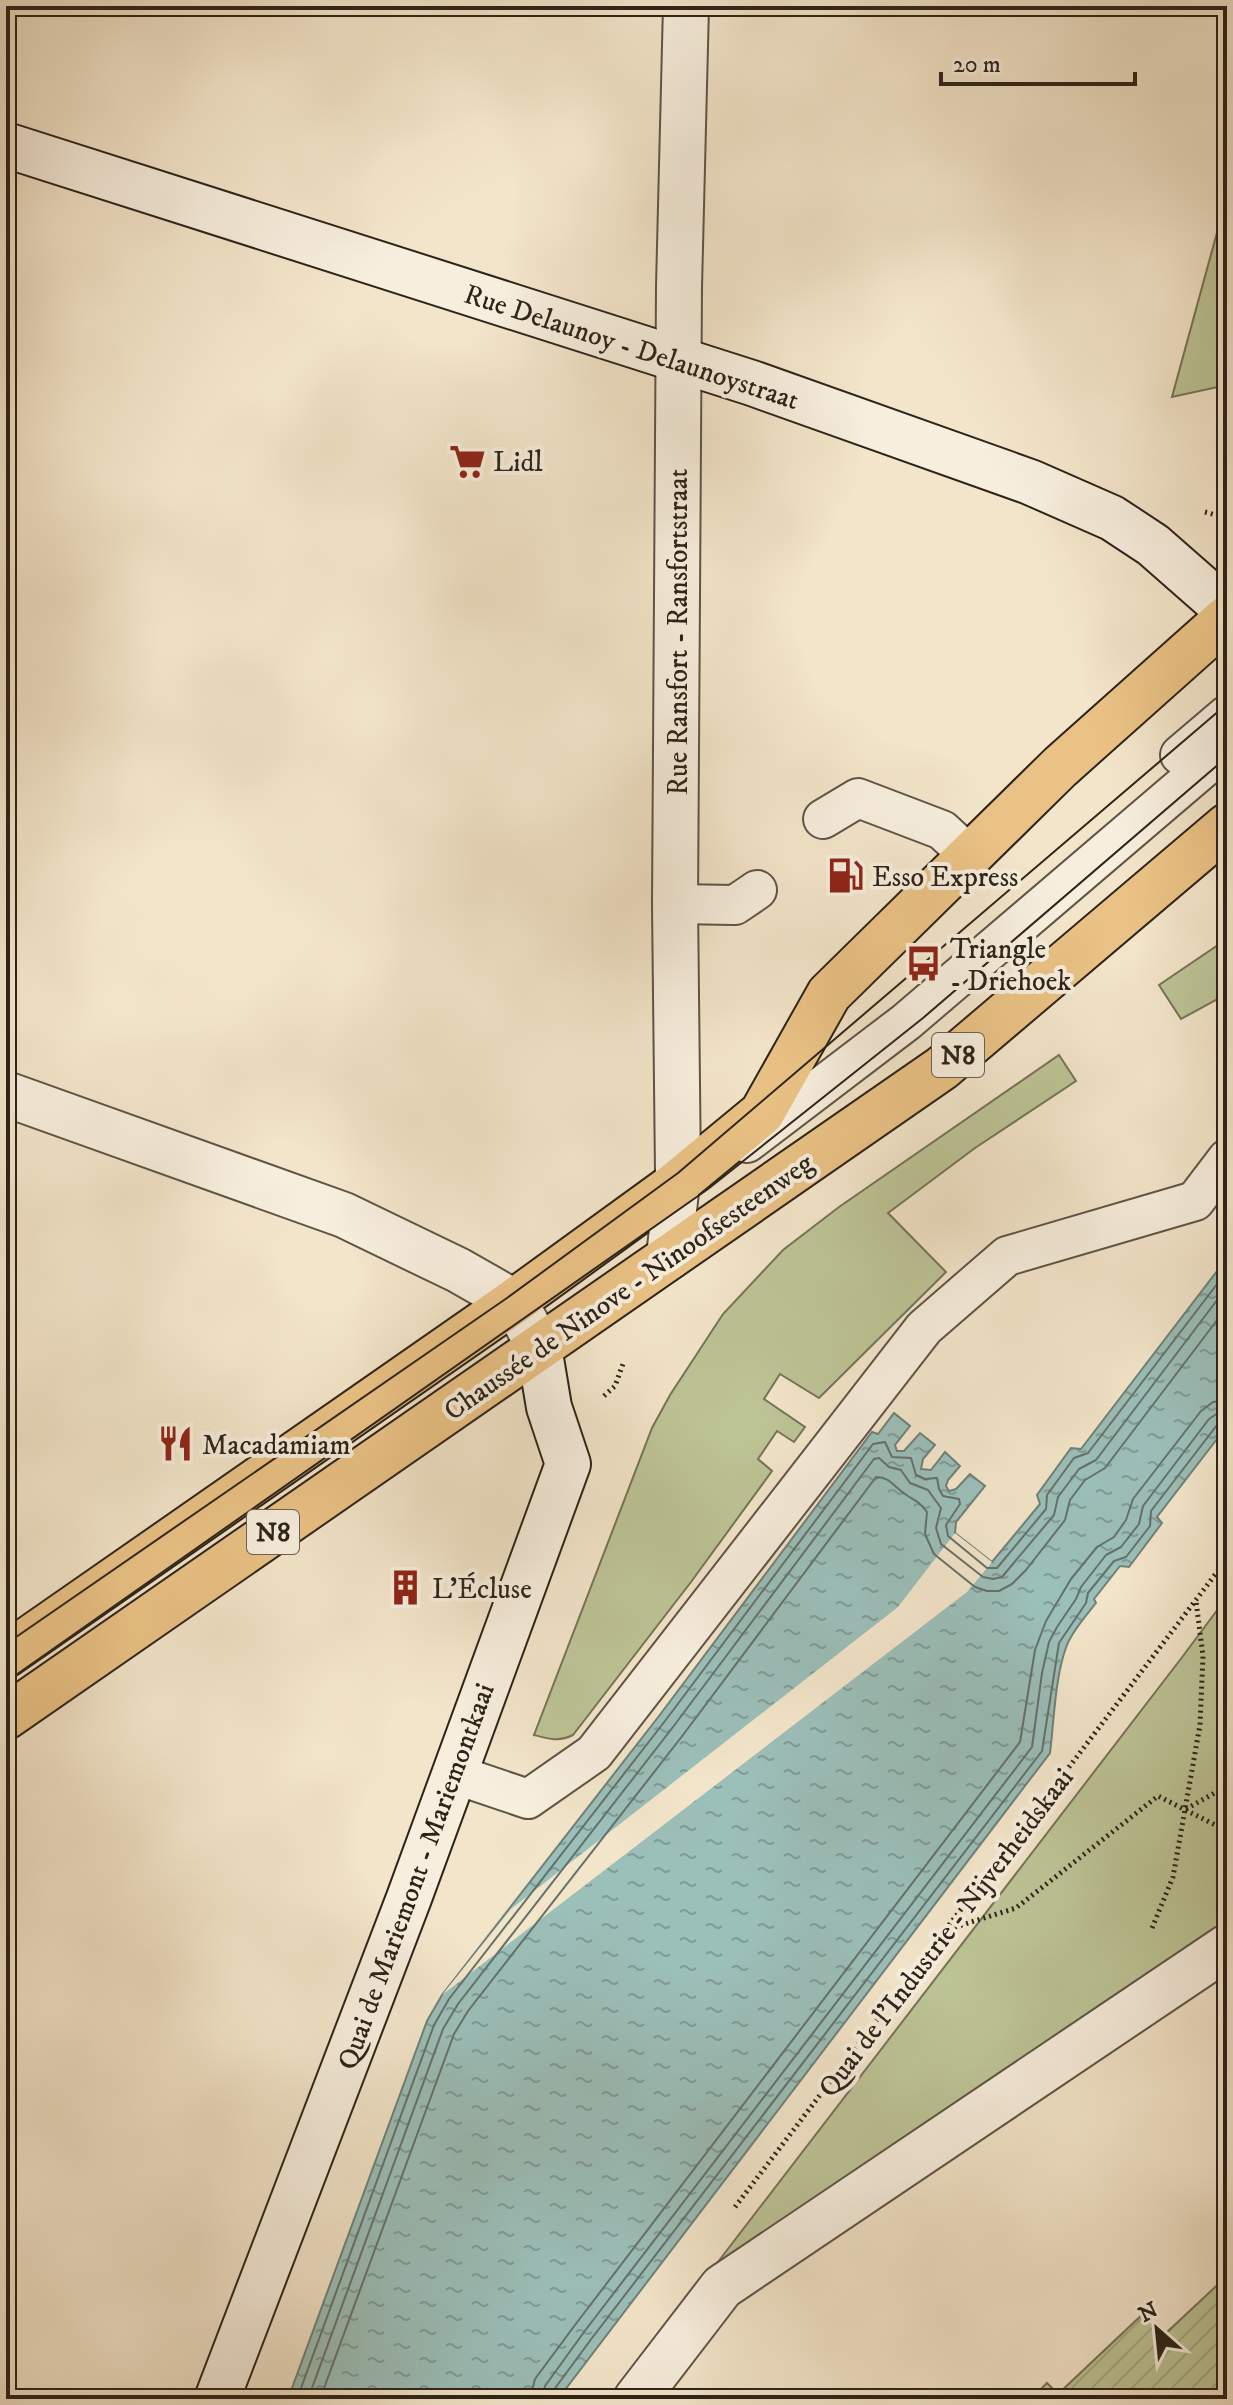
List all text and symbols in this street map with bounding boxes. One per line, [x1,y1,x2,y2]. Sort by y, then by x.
scale bar [941,36,1135,86]
text: 20 m [953,50,1001,80]
street label: Rue Delaunoy - Delaunoystraat [460,277,803,418]
supermarket icon: Lidl [448,442,486,480]
place label: Lidl [493,445,543,480]
street label: Rue Ransfort - Ransfortstraat [661,468,696,796]
fuel station icon: Esso Express [827,857,865,895]
place label: Esso Express [872,860,1018,895]
place label: Triangle - Driehoek [950,932,1071,999]
bus stop icon: Triangle - Driehoek [905,945,943,983]
road number: N8 [932,1033,984,1077]
street label: Chaussée de Ninove - Ninoofsesteenweg [437,1146,821,1429]
restaurant icon: Macadamiam [157,1425,195,1463]
place label: Macadamiam [202,1428,351,1463]
road number: N8 [247,1510,299,1554]
building icon: L'Écluse [387,1569,425,1607]
place label: L'Écluse [432,1572,532,1607]
street label: Quai de Mariemont - Mariemontkaai [330,1679,503,2075]
street label: Quai de l'Industrie - Nijverheidskaai [811,1761,1081,2104]
north arrow [1117,2289,1197,2369]
text: N [1134,2296,1163,2329]

